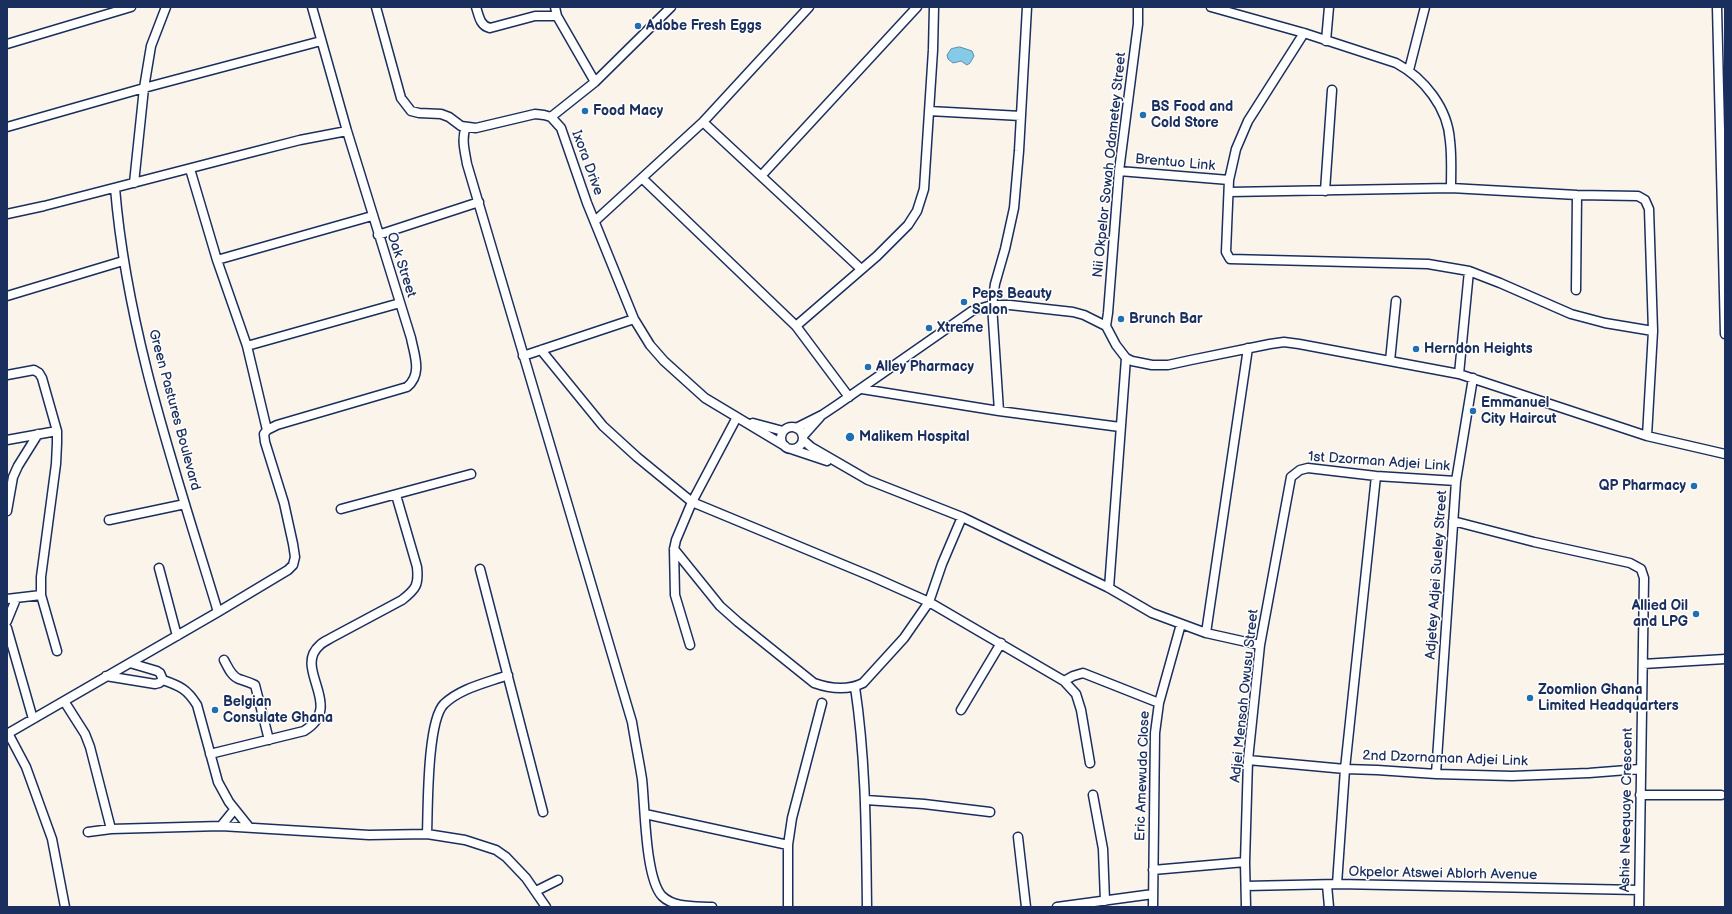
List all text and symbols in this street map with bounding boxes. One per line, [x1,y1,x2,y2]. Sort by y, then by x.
place label: Adobe Fresh Eggs [646,18,762,34]
marker: Adobe Fresh Eggs [633,21,643,31]
street label: Nii Okpelor Sowah Odametey Street [1090,51,1130,279]
place label: BS Food and Cold Store [1151,99,1233,132]
place label: Food Macy [593,103,663,119]
marker: Food Macy [580,106,590,116]
marker: BS Food and Cold Store [1138,110,1148,120]
street label: Ixora Drive [568,128,606,198]
street label: Brentuo Link [1134,151,1216,175]
street label: Oak Street [383,230,419,300]
place label: Peps Beauty Salon [972,286,1052,318]
marker: Peps Beauty Salon [959,297,969,307]
place label: Brunch Bar [1129,311,1203,327]
marker: Brunch Bar [1116,314,1126,324]
place label: Xtreme [937,320,983,336]
marker: Xtreme [924,323,934,333]
street label: Green Pastures Boulevard [144,328,204,492]
place label: Herndon Heights [1424,341,1533,357]
marker: Herndon Heights [1411,344,1421,354]
place label: Alley Pharmacy [876,359,974,375]
marker: Alley Pharmacy [863,362,873,372]
place label: Emmanuel City Haircut [1481,395,1557,428]
marker: Emmanuel City Haircut [1468,406,1478,416]
place label: Malikem Hospital [859,429,970,445]
marker: Malikem Hospital [844,431,856,443]
street label: 1st Dzorman Adjei Link [1307,449,1451,475]
place label: QP Pharmacy [1599,478,1686,494]
marker: QP Pharmacy [1689,481,1699,491]
street label: Adjetey Adjei Sueley Street [1423,490,1451,660]
place label: Allied Oil and LPG [1632,598,1688,630]
street label: Adjei Mensah Owusu Street [1228,608,1262,784]
marker: Allied Oil and LPG [1691,609,1701,619]
place label: Zoomlion Ghana Limited Headquarters [1538,682,1679,714]
marker: Zoomlion Ghana Limited Headquarters [1525,693,1535,703]
place label: Belgian Consulate Ghana [223,694,333,726]
marker: Belgian Consulate Ghana [210,705,220,715]
street label: Eric Amewuda Close [1132,711,1154,841]
street label: Ashie Neequaye Crescent [1617,728,1637,892]
street label: 2nd Dzornaman Adjei Link [1362,748,1528,770]
street label: Okpelor Atswei Ablorh Avenue [1348,864,1538,884]

